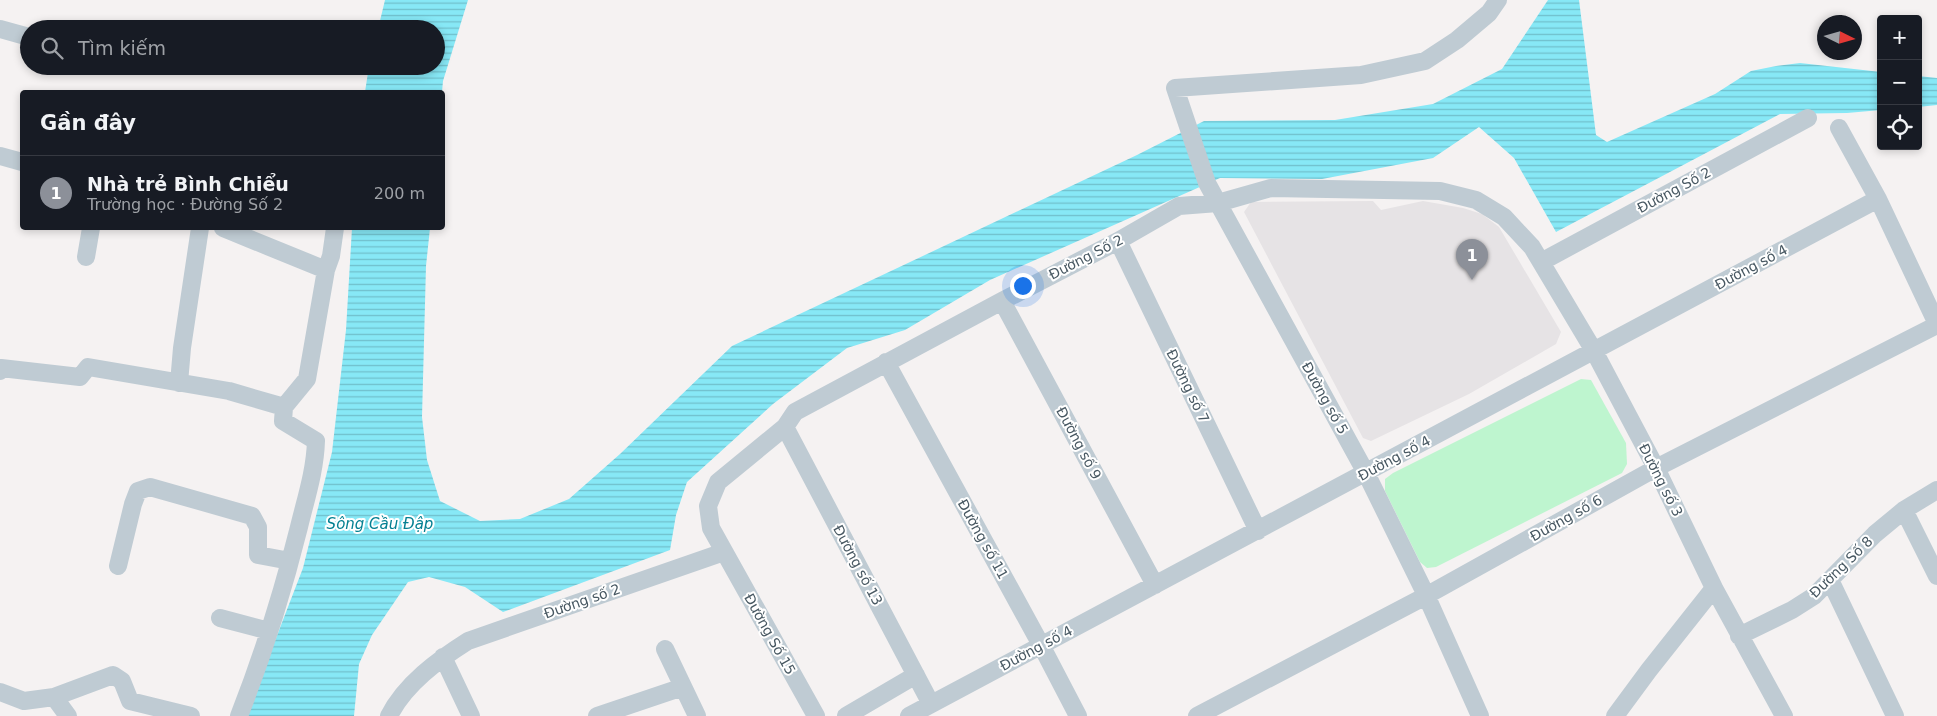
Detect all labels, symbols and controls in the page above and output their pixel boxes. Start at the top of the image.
north arrow [1817,15,1862,60]
map controls [1877,15,1922,150]
button: + [1877,15,1922,60]
search box [20,20,445,75]
icon: search [38,34,66,62]
text: Tìm kiếm [78,37,166,59]
button: − [1877,60,1922,105]
button: locate [1877,105,1922,150]
text: Gần đây [40,111,136,135]
street label: Đường Số 2 [1634,164,1714,216]
text: Nhà trẻ Bình Chiểu [87,173,289,195]
text: 1 [50,184,62,203]
text: 200 m [374,184,425,203]
text: Trường học · Đường Số 2 [87,195,283,214]
street label: Đường Số 2 [1046,231,1126,283]
pin: 1 [1456,239,1488,280]
street label: Đường số 4 [1712,241,1790,293]
your location [1010,273,1036,299]
street label: Đường số 7 [1163,347,1213,425]
street label: Đường số 5 [1299,359,1351,437]
street label: Đường số 9 [1053,404,1105,482]
street label: Đường số 4 [1355,432,1433,484]
street label: Đường số 3 [1636,441,1686,519]
street label: Đường số 6 [1527,492,1605,544]
street label: Đường số 11 [955,496,1011,582]
water label: Sông Cầu Đập [327,515,433,533]
street label: Đường số 13 [830,522,886,608]
street label: Đường Số 8 [1806,533,1876,601]
street label: Đường số 2 [542,580,622,622]
street label: Đường Số 15 [741,591,799,677]
street label: Đường số 4 [997,622,1075,674]

